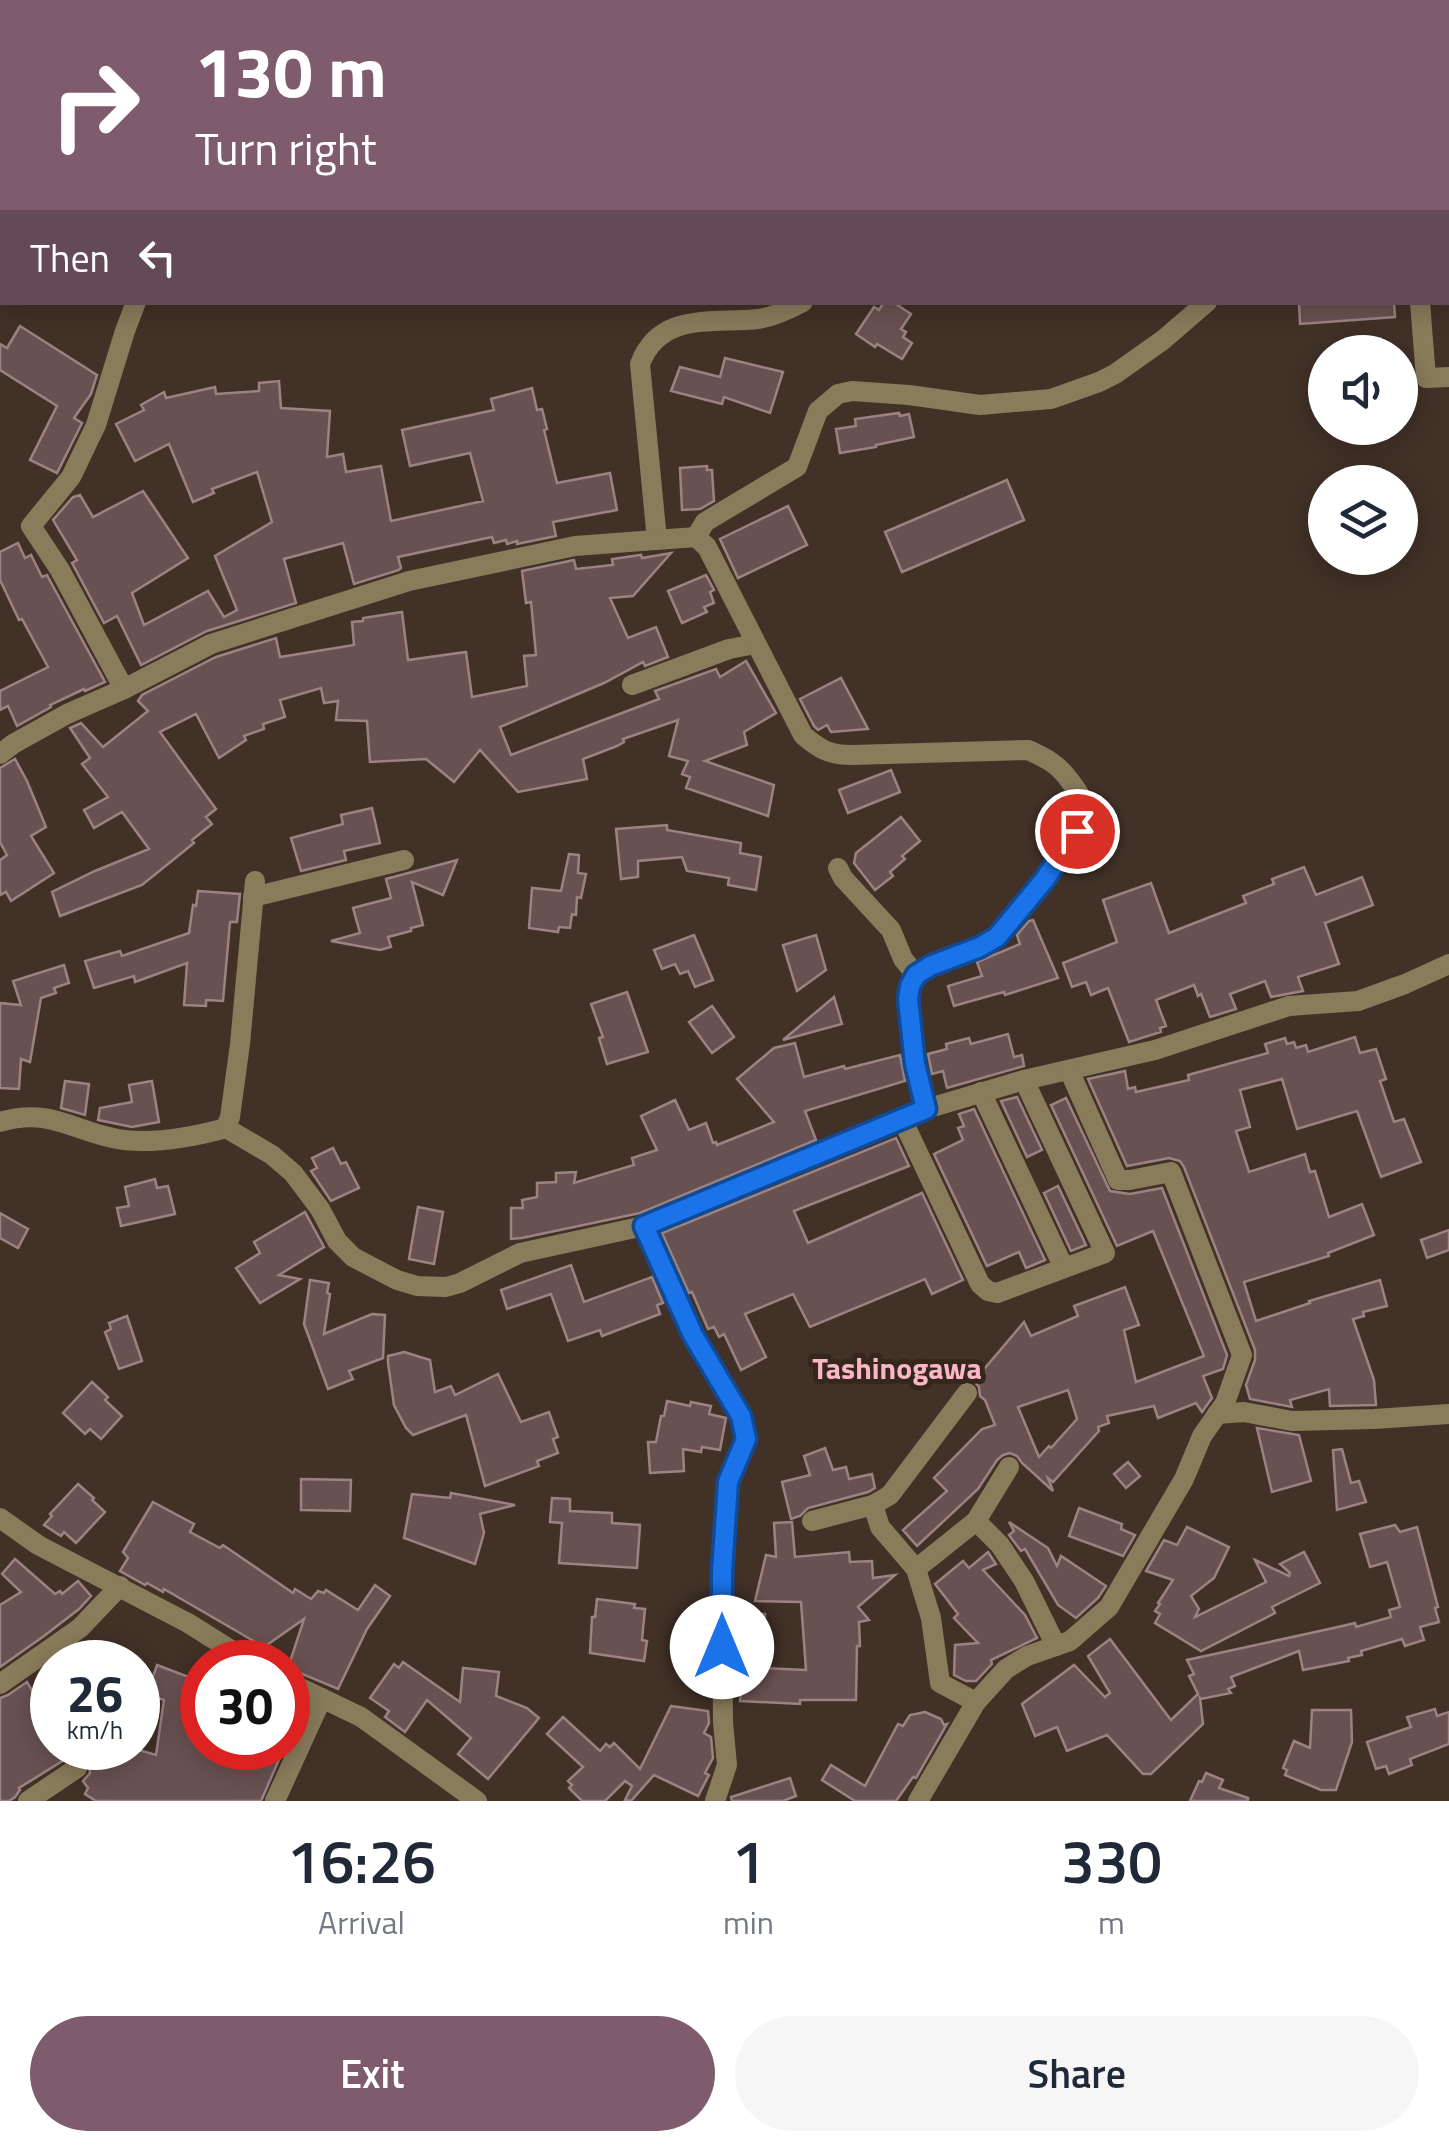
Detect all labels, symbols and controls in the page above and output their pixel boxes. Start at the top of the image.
text: 130 m [195,18,387,124]
icon: right [30,40,160,170]
text: Turn right [195,114,377,182]
text: Then [30,229,110,287]
icon: left [130,230,185,285]
map controls [1308,335,1418,575]
button: sound [1308,335,1418,445]
button: layers [1308,465,1418,575]
pin [1035,789,1120,874]
icon: arrive [1050,804,1105,859]
district label: Tashinogawa [812,1345,982,1391]
position arrow [670,1595,774,1699]
speed limit sign: 30 [180,1640,310,1770]
text: 26 [67,1655,123,1731]
text: km/h [67,1711,123,1749]
text: 16:26 [287,1815,436,1906]
text: 1 [732,1815,765,1906]
text: 330 [1061,1815,1162,1906]
text: Arrival [318,1898,405,1946]
text: min [723,1898,774,1946]
text: m [1098,1898,1125,1946]
button: Exit [30,2016,715,2131]
button: Share [735,2016,1419,2131]

